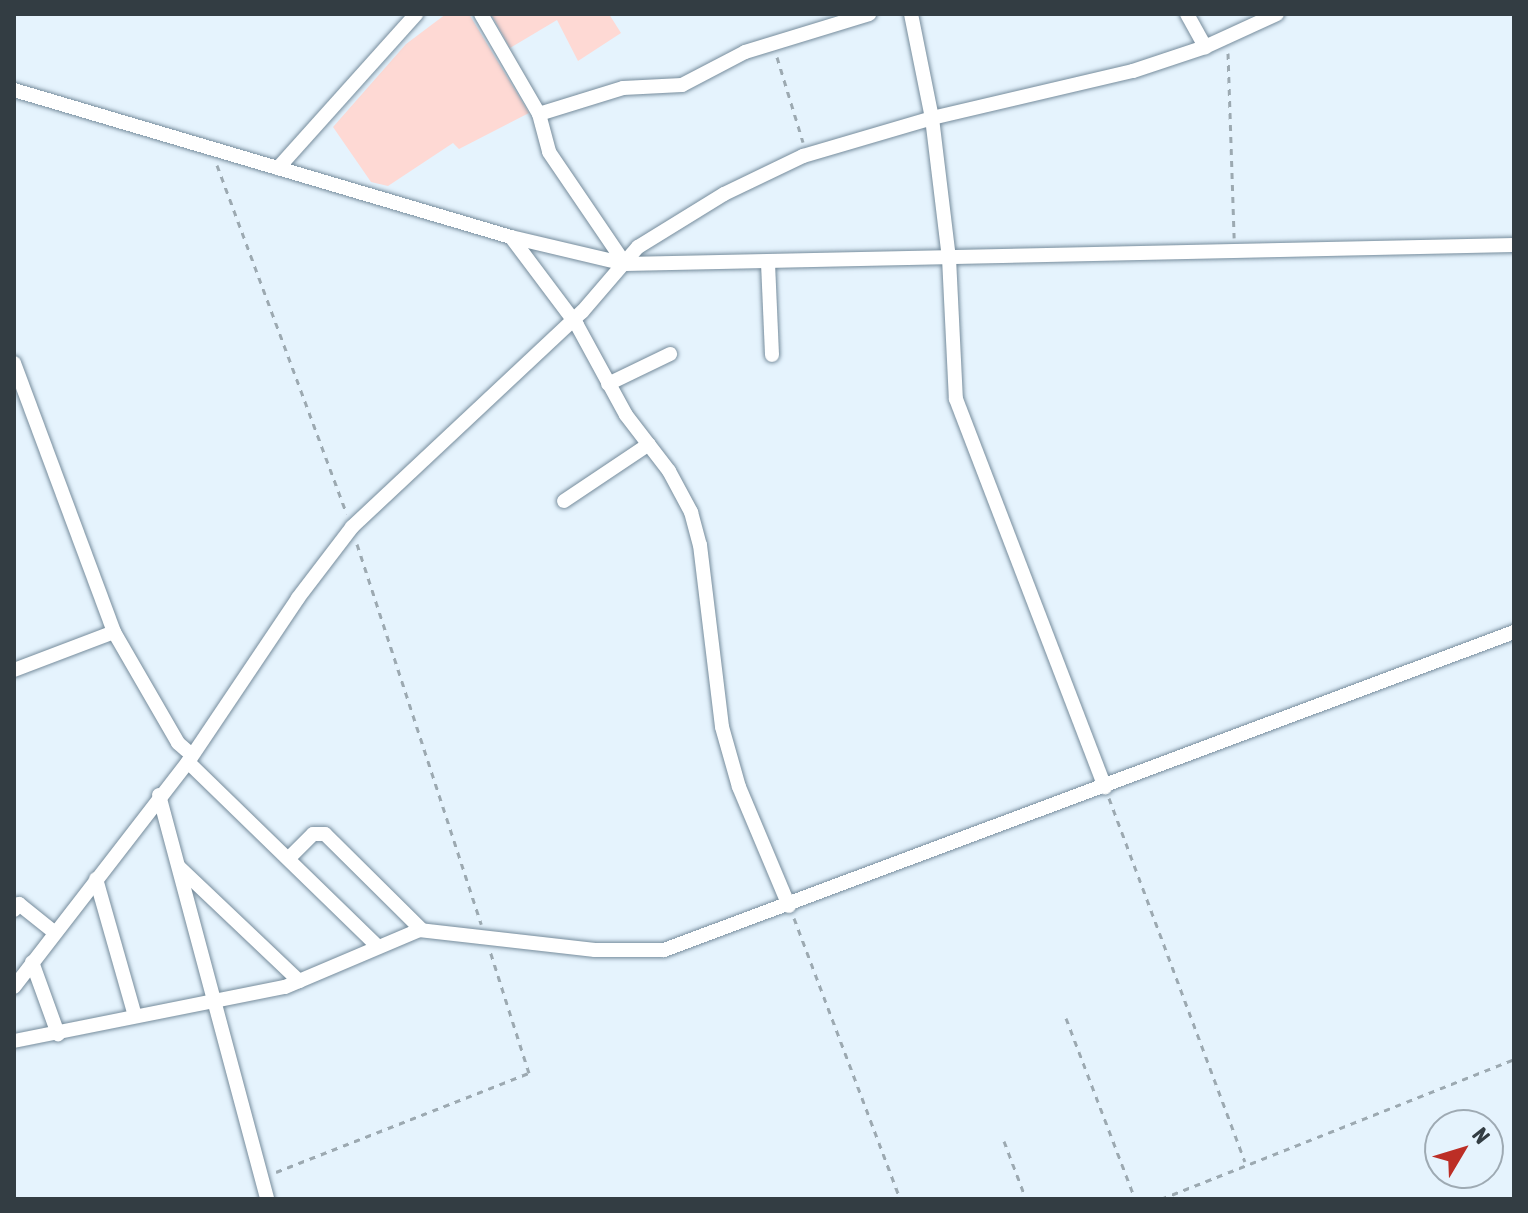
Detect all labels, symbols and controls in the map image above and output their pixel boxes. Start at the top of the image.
north arrow [1424,1109,1504,1189]
text: N [1467,1122,1496,1149]

